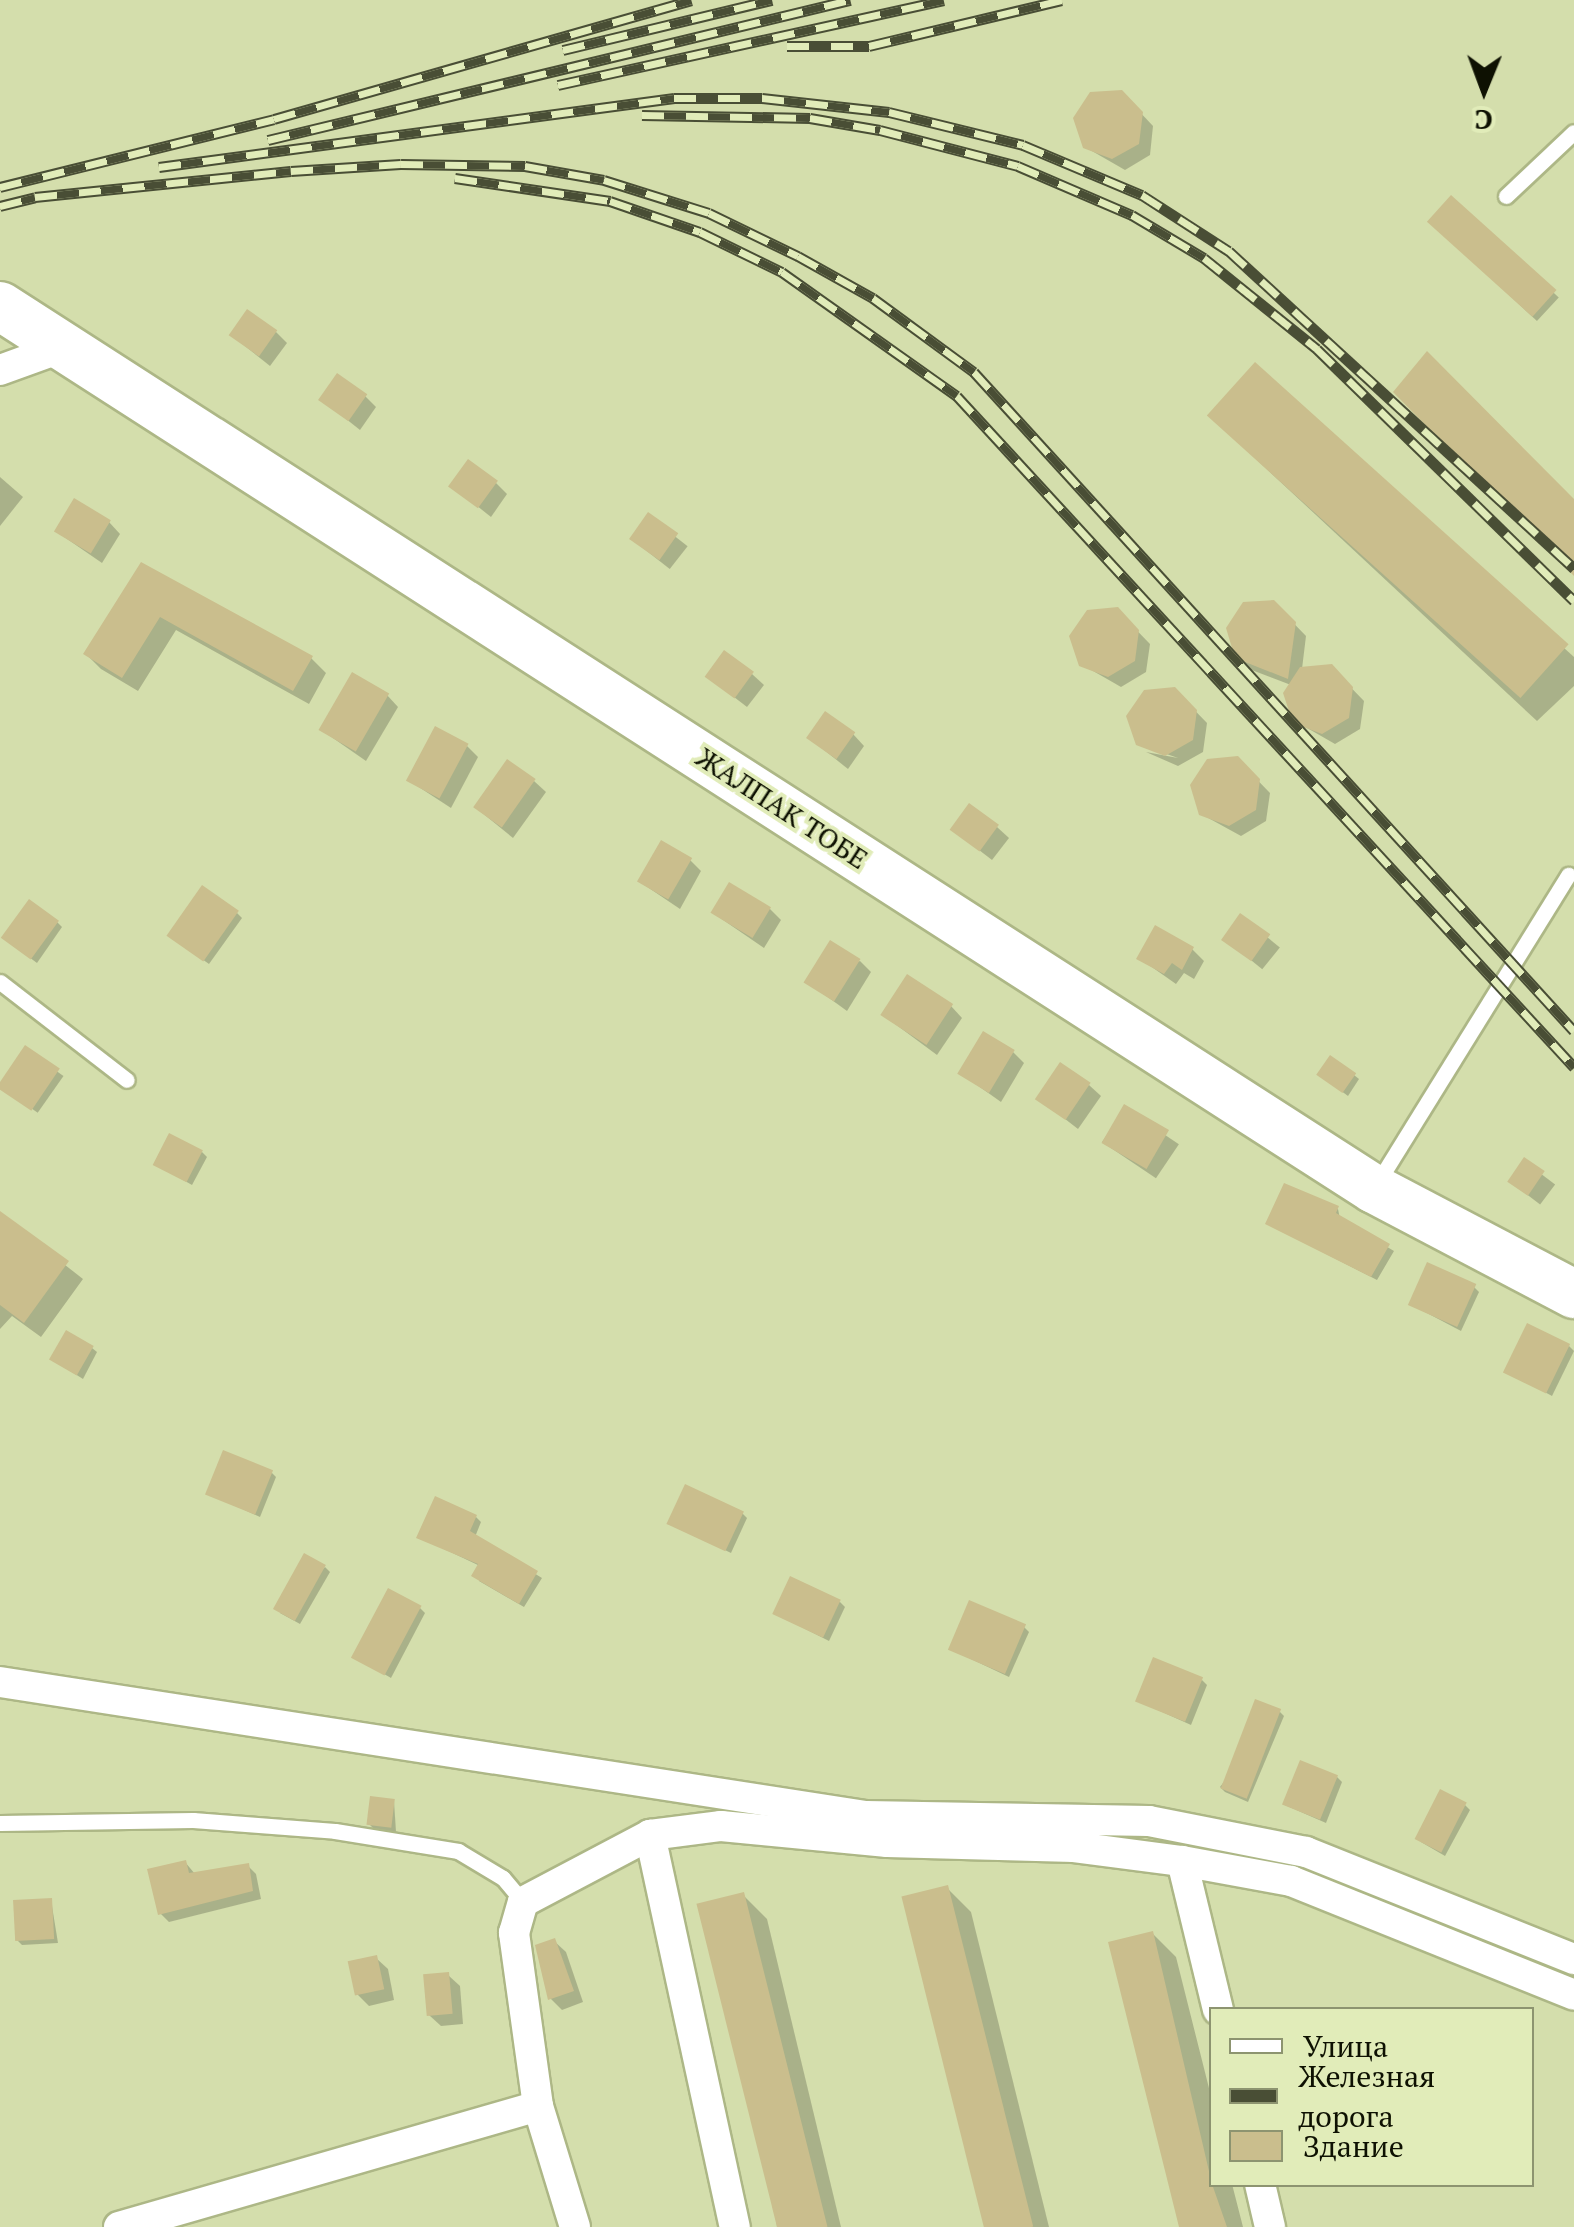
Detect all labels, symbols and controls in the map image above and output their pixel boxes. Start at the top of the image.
north arrow [1434,40,1534,140]
text: С [1474,102,1493,139]
street label: ЖАЛПАК ТОБЕ [690,740,874,876]
legend [1209,2007,1534,2187]
text: Улица [1303,2026,1388,2066]
text: Железная дорога [1298,2056,1435,2136]
text: Здание [1303,2126,1404,2166]

